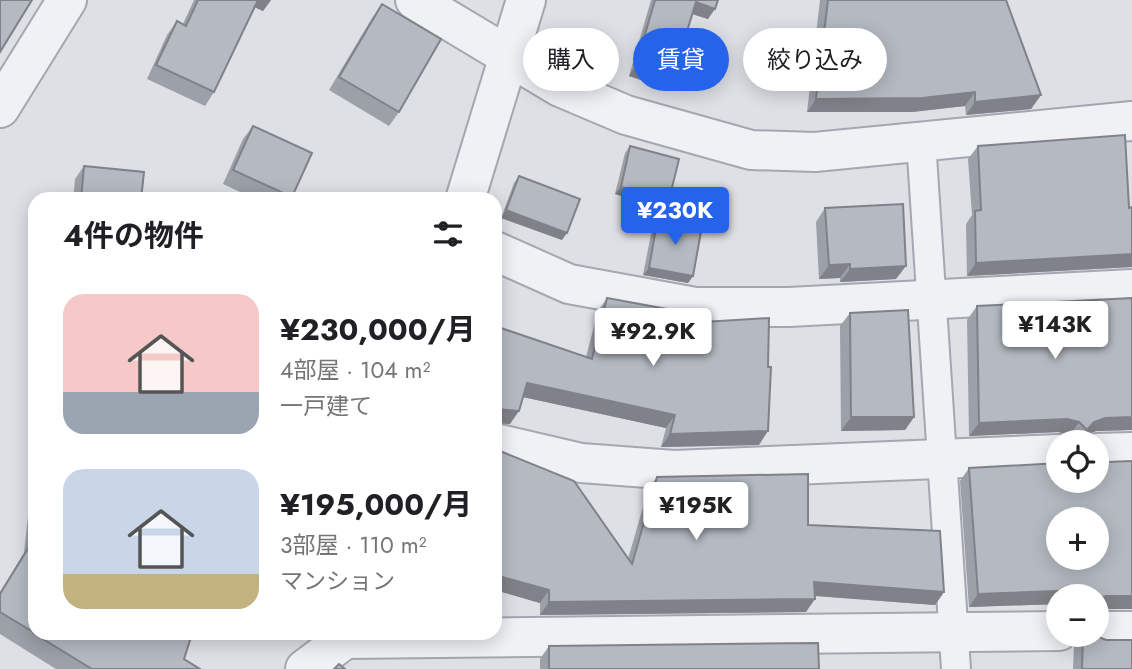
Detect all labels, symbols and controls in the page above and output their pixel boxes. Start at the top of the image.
chip: 購入 [523,28,619,91]
chip: 賃貸 [633,28,729,91]
chip: 絞り込み [743,28,887,91]
pin: ¥230K [626,188,724,247]
text: ¥230K [637,193,713,227]
text: 4件の物件 [63,214,204,257]
icon: filters [429,215,467,253]
pin: ¥143K [1006,302,1104,361]
text: ¥143K [1018,307,1092,341]
text: ¥230,000/月 [280,308,476,351]
pin: ¥92.9K [596,308,710,368]
text: ¥92.9K [611,314,695,348]
icon: home [119,322,203,406]
text: 4部屋 · 104 m² [280,353,430,387]
text: 一戸建て [280,389,372,423]
map controls [1046,430,1109,647]
button: locate [1046,430,1109,493]
pin: ¥195K [647,482,745,542]
text: ¥195,000/月 [280,483,472,526]
text: ¥195K [659,488,733,522]
icon: home [119,497,203,581]
button: + [1046,507,1109,570]
text: 3部屋 · 110 m² [280,528,427,562]
text: マンション [280,564,395,598]
button: − [1046,584,1109,647]

